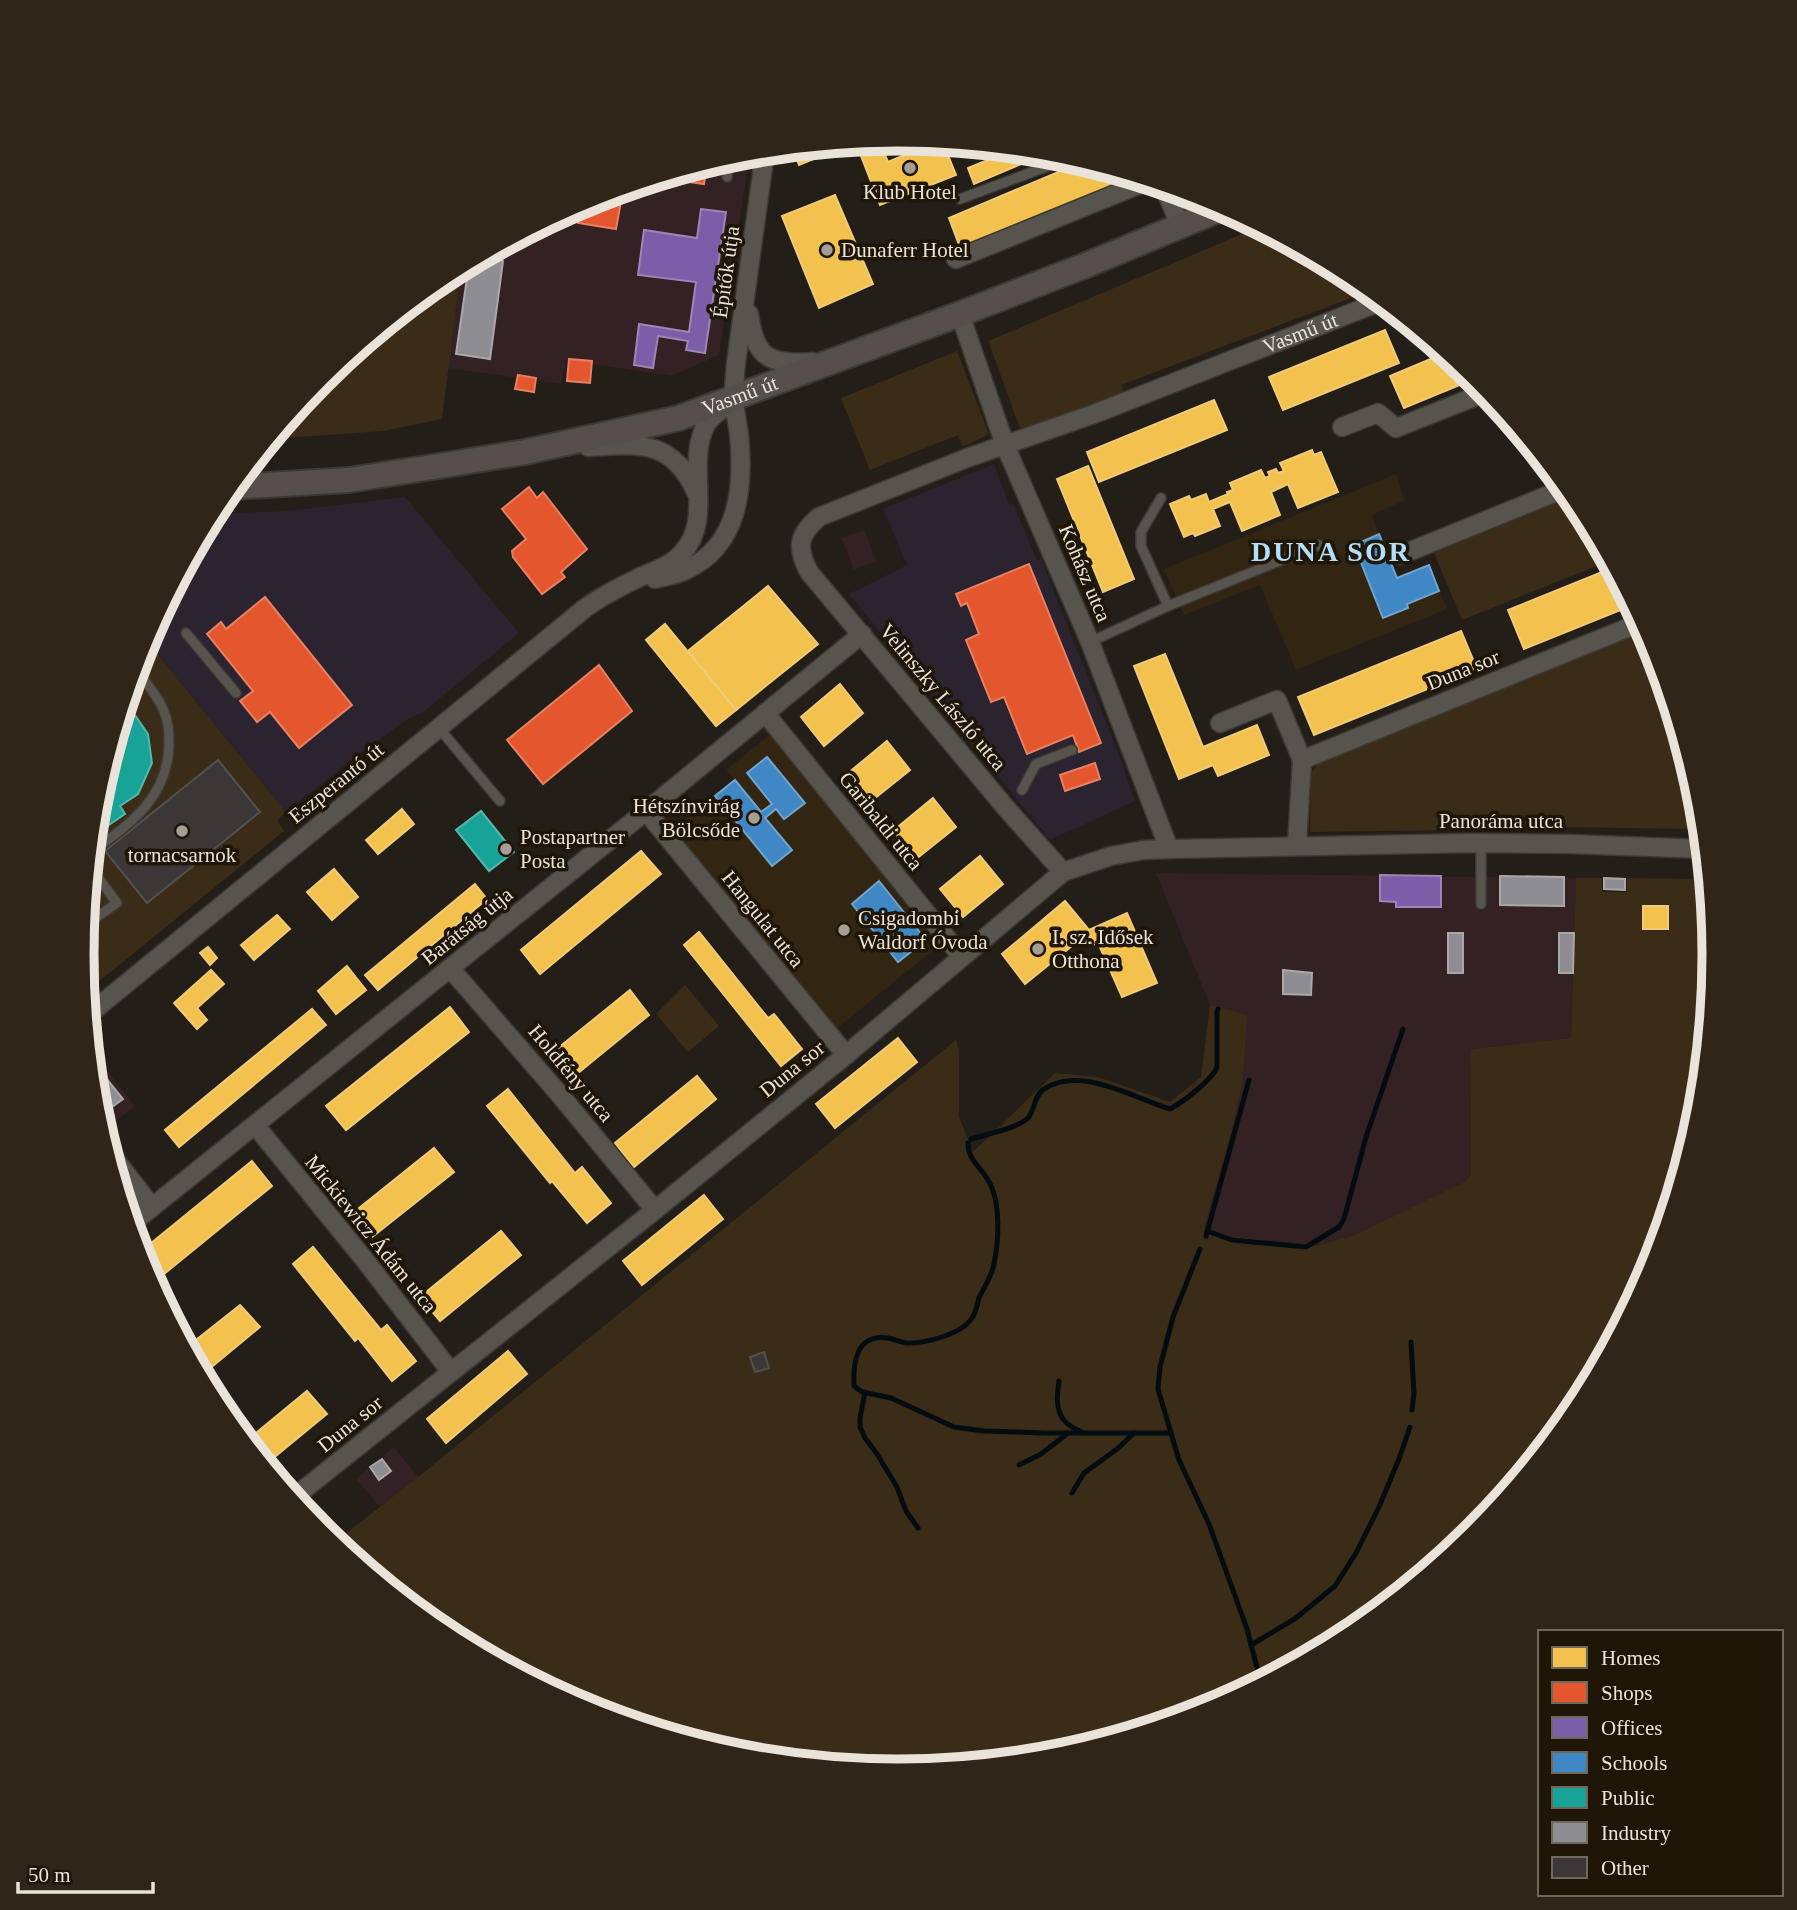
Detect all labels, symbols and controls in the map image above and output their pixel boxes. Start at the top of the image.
marker: Klub Hotel [902,160,918,176]
place label: Klub Hotel [863,180,957,204]
street label: Építők útja [708,224,744,320]
place label: Dunaferr Hotel [841,238,969,262]
marker: Dunaferr Hotel [819,242,835,258]
street label: Vasmű út [1259,308,1341,359]
street label: Vasmű út [699,371,781,420]
street label: Kohász utca [1054,521,1116,626]
district label: DUNA SOR [1251,536,1411,567]
street label: Velinszky László utca [875,619,1012,776]
street label: Duna sor [1423,645,1503,695]
street label: Eszperantó út [284,737,388,828]
street label: Garibaldi utca [834,767,928,876]
place label: Hétszínvirág Bölcsőde [633,794,741,842]
street label: Panoráma utca [1439,809,1564,833]
marker: Hétszínvirág Bölcsőde [746,810,762,826]
marker: tornacsarnok [174,823,190,839]
place label: Postapartner Posta [520,825,625,873]
marker: Postapartner Posta [498,841,514,857]
place label: tornacsarnok [128,843,237,867]
street label: Hangulat utca [717,866,810,973]
street label: Barátság útja [417,882,518,970]
place label: Csigadombi Waldorf Óvoda [858,906,988,954]
marker: Csigadombi Waldorf Óvoda [836,922,852,938]
place label: I. sz. Idősek Otthona [1052,925,1154,973]
marker: I. sz. Idősek Otthona [1030,941,1046,957]
street label: Holdfény utca [523,1019,619,1127]
street label: Duna sor [755,1036,829,1102]
street label: Mickiewicz Ádám utca [300,1150,442,1318]
street label: Duna sor [313,1391,387,1457]
legend [1538,1630,1783,1896]
text: Homes [1601,1646,1661,1670]
text: Shops [1601,1681,1652,1705]
text: Offices [1601,1716,1662,1740]
text: Schools [1601,1751,1668,1775]
text: Public [1601,1786,1655,1810]
text: Industry [1601,1821,1671,1845]
scale bar [18,1850,152,1894]
text: Other [1601,1856,1649,1880]
text: 50 m [28,1863,71,1887]

